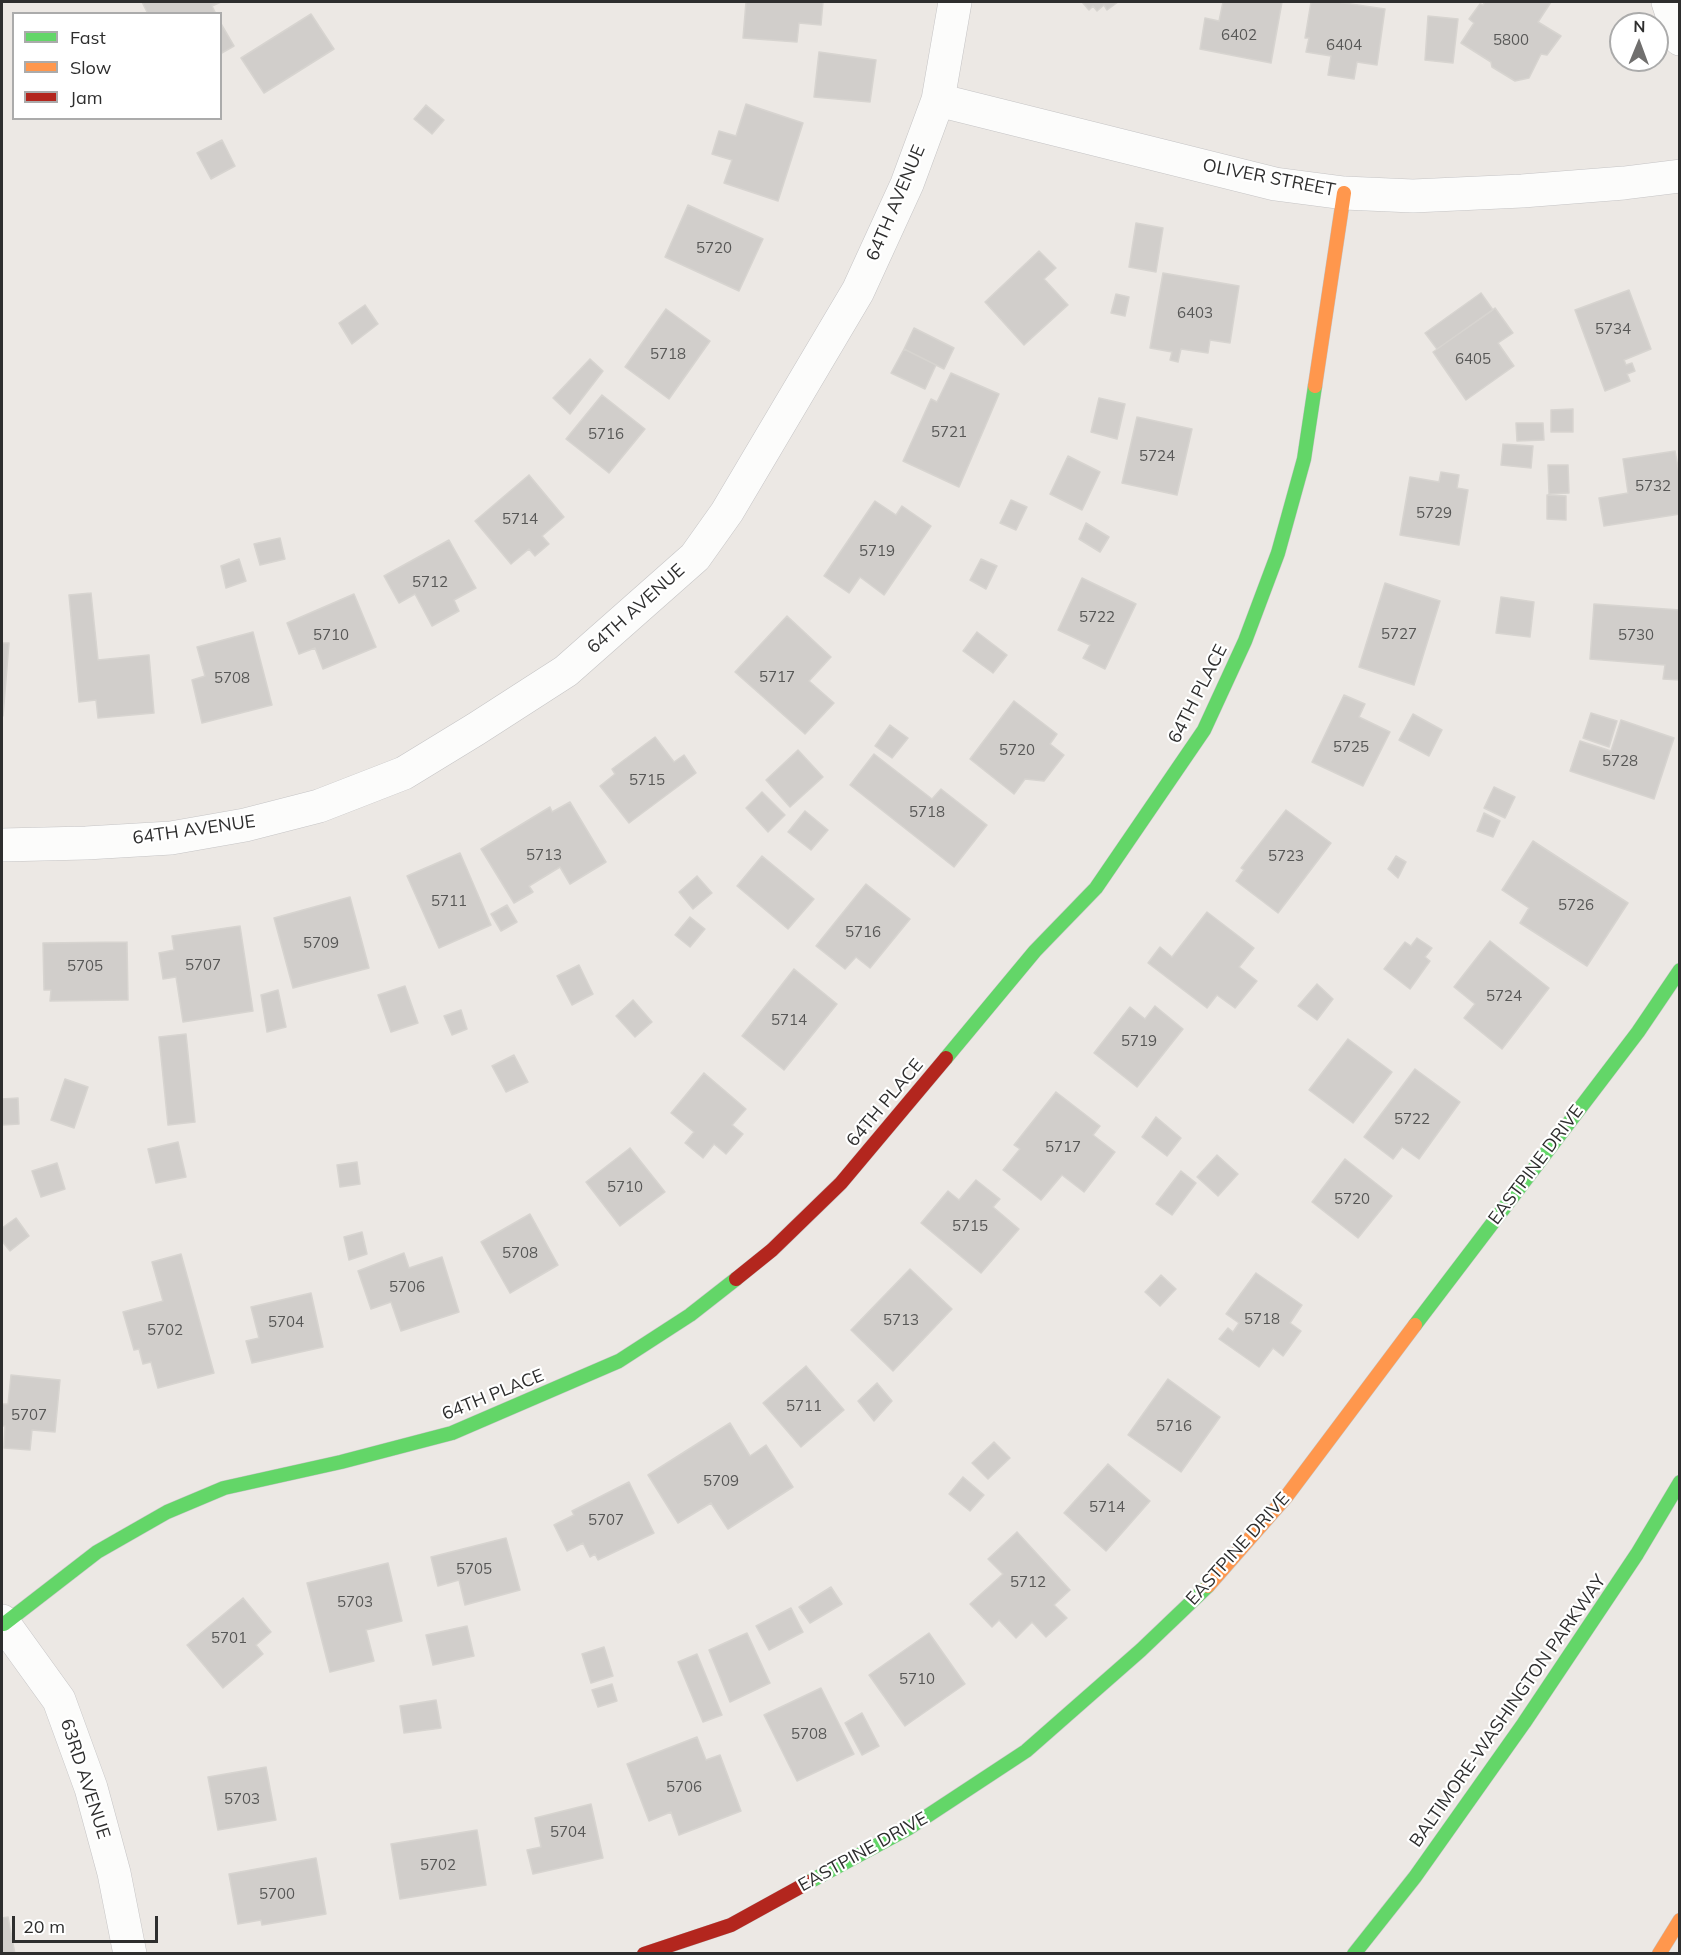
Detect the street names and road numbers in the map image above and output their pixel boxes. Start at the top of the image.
street label: 64TH AVENUE [862,142,930,264]
street label: OLIVER STREET [1201,155,1337,201]
street label: 64TH AVENUE [583,560,689,658]
street label: 64TH PLACE [1164,641,1232,747]
street label: 64TH AVENUE [131,811,257,849]
street label: 64TH PLACE [842,1055,928,1151]
street label: EASTPINE DRIVE [1484,1101,1588,1229]
street label: 64TH PLACE [439,1365,547,1425]
street label: EASTPINE DRIVE [1182,1488,1294,1610]
street label: BALTIMORE-WASHINGTON PARKWAY [1405,1571,1611,1851]
street label: 63RD AVENUE [55,1716,115,1842]
street label: EASTPINE DRIVE [795,1808,931,1896]

